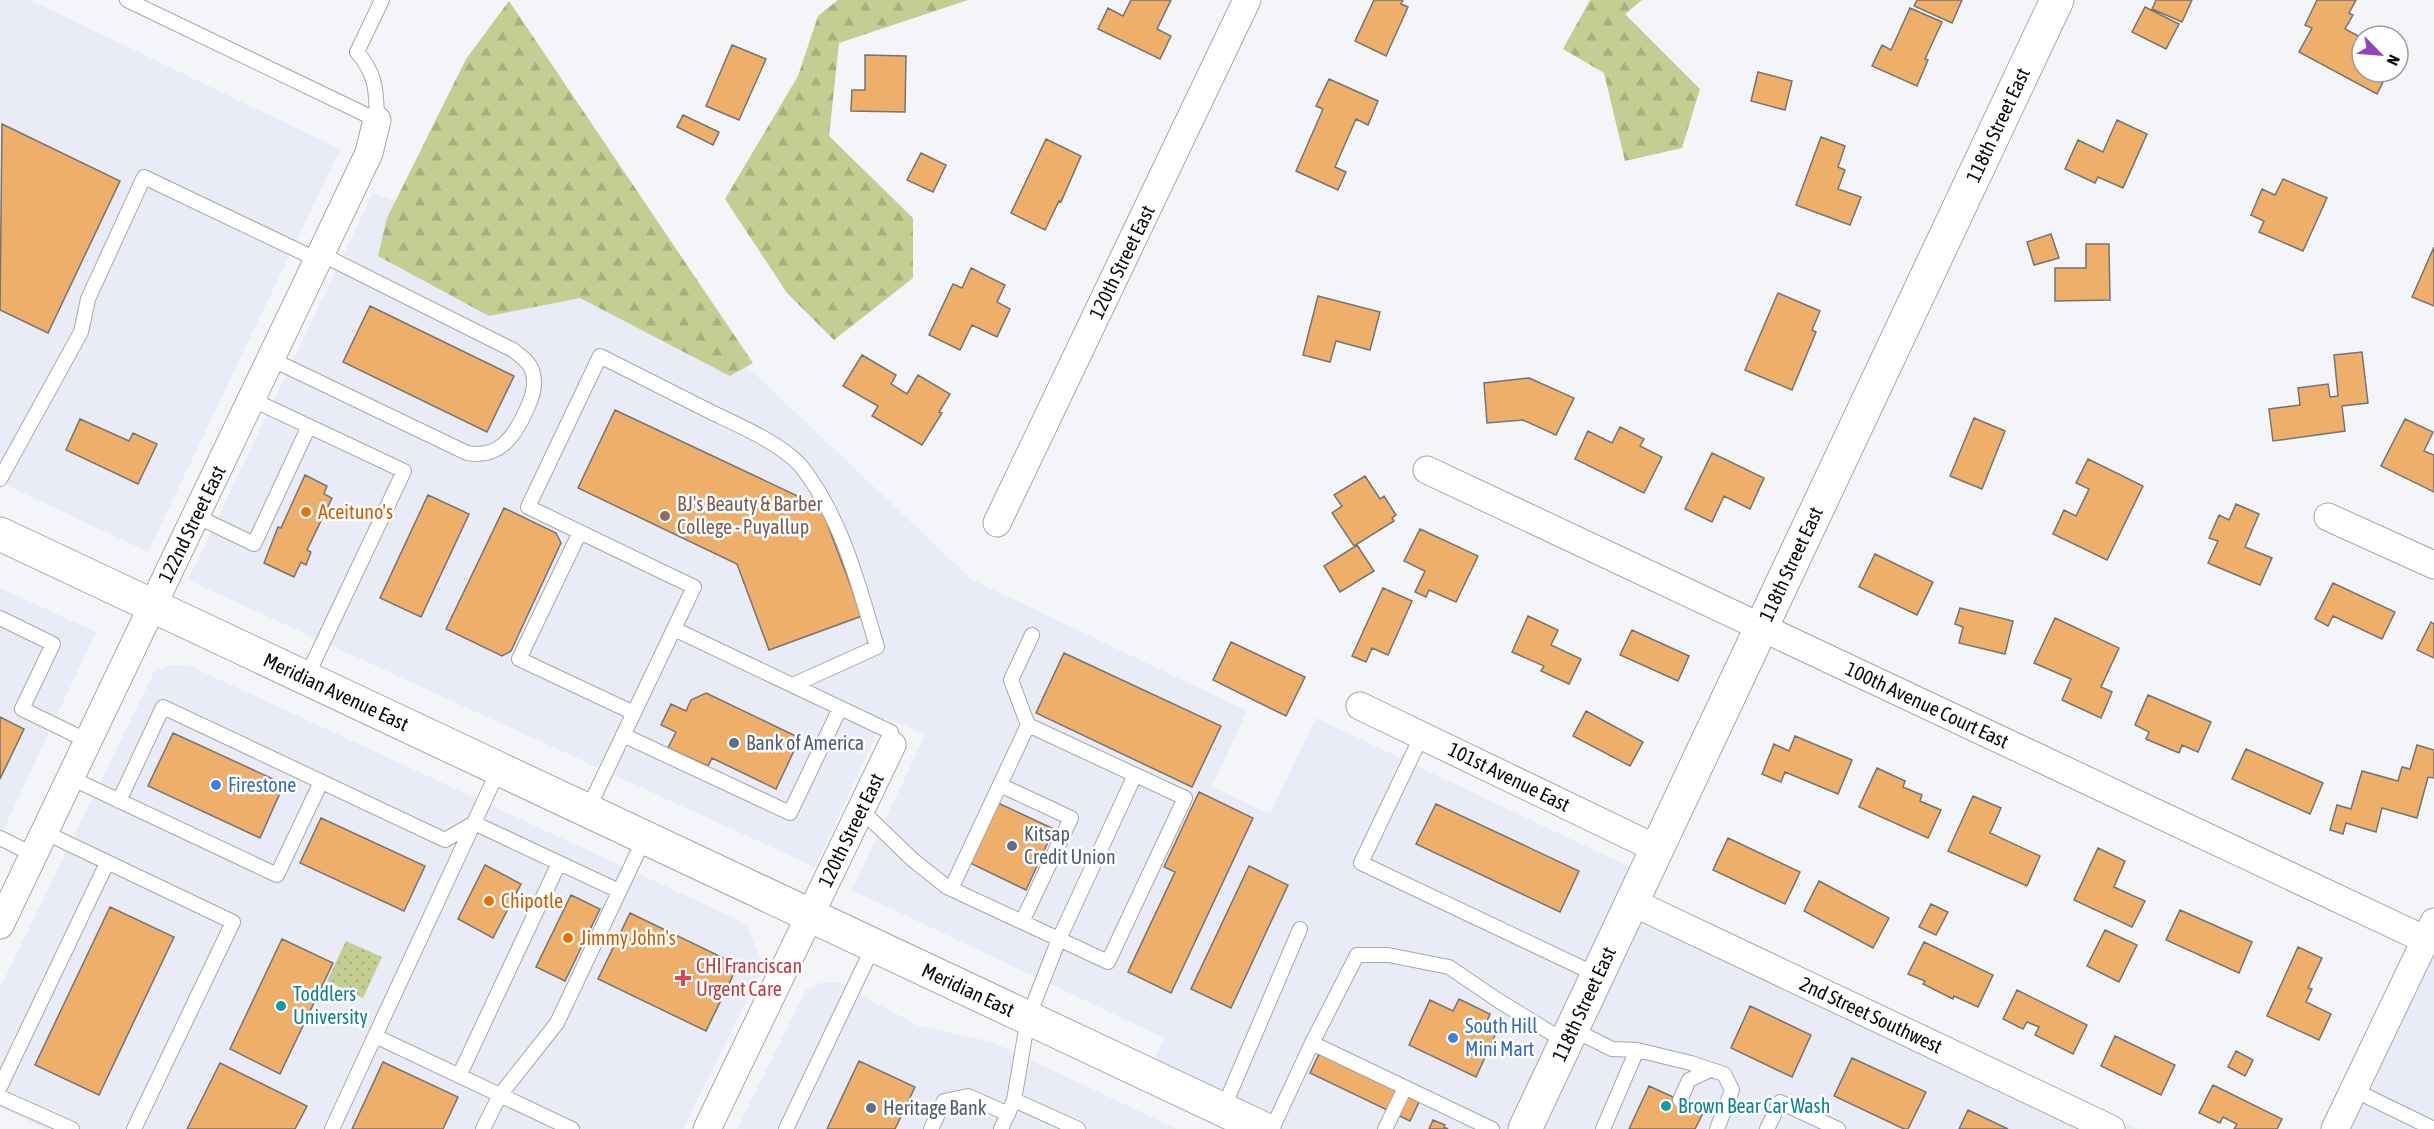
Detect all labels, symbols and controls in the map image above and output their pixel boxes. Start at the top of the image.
north arrow [2350,24,2410,84]
text: N [2383,52,2404,68]
street label: 118th Street East [1961,64,2034,186]
street label: 120th Street East [1084,201,1159,322]
street label: 122nd Street East [153,461,230,586]
place label: BJ's Beauty & Barber College - Puyallup [677,492,824,538]
place label: Aceituno's [318,500,393,523]
street label: 118th Street East [1754,503,1827,625]
marker: Aceituno's [299,505,313,519]
marker: BJ's Beauty & Barber College - Puyallup [658,509,672,523]
street label: Meridian Avenue East [260,648,413,735]
street label: 100th Avenue Court East [1842,657,2013,753]
place label: Bank of America [746,731,864,754]
marker: Bank of America [727,736,741,750]
street label: 101st Avenue East [1445,737,1574,816]
street label: 120th Street East [813,769,888,890]
place label: Firestone [228,773,296,796]
marker: Firestone [209,778,223,792]
place label: Kitsap Credit Union [1024,822,1116,868]
marker: Kitsap Credit Union [1005,839,1019,853]
place label: Chipotle [501,889,563,912]
marker: Chipotle [482,894,496,908]
place label: Jimmy John's [580,926,676,949]
marker: Jimmy John's [561,931,575,945]
street label: 118th Street East [1547,943,1620,1065]
place label: CHI Franciscan Urgent Care [696,954,802,1000]
street label: Meridian East [918,958,1018,1021]
marker: CHI Franciscan Urgent Care [674,969,692,987]
street label: 2nd Street Southwest [1796,971,1946,1058]
place label: Toddlers University [293,982,368,1028]
marker: Toddlers University [274,999,288,1013]
place label: South Hill Mini Mart [1465,1014,1538,1060]
marker: South Hill Mini Mart [1446,1031,1460,1045]
place label: Brown Bear Car Wash [1678,1094,1830,1117]
place label: Heritage Bank [883,1096,987,1119]
marker: Brown Bear Car Wash [1659,1099,1673,1113]
marker: Heritage Bank [864,1101,878,1115]

